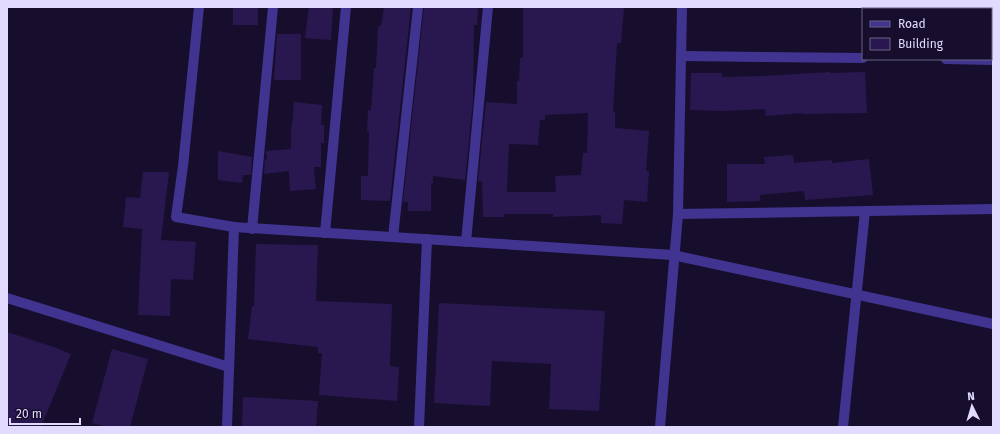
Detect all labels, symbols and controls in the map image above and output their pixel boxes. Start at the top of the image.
legend [862,8,992,60]
text: Road [898,17,926,31]
text: Building [898,37,944,51]
north arrow [952,386,992,426]
text: N [967,390,975,403]
scale bar [10,400,80,426]
text: 20 m [16,407,42,421]

